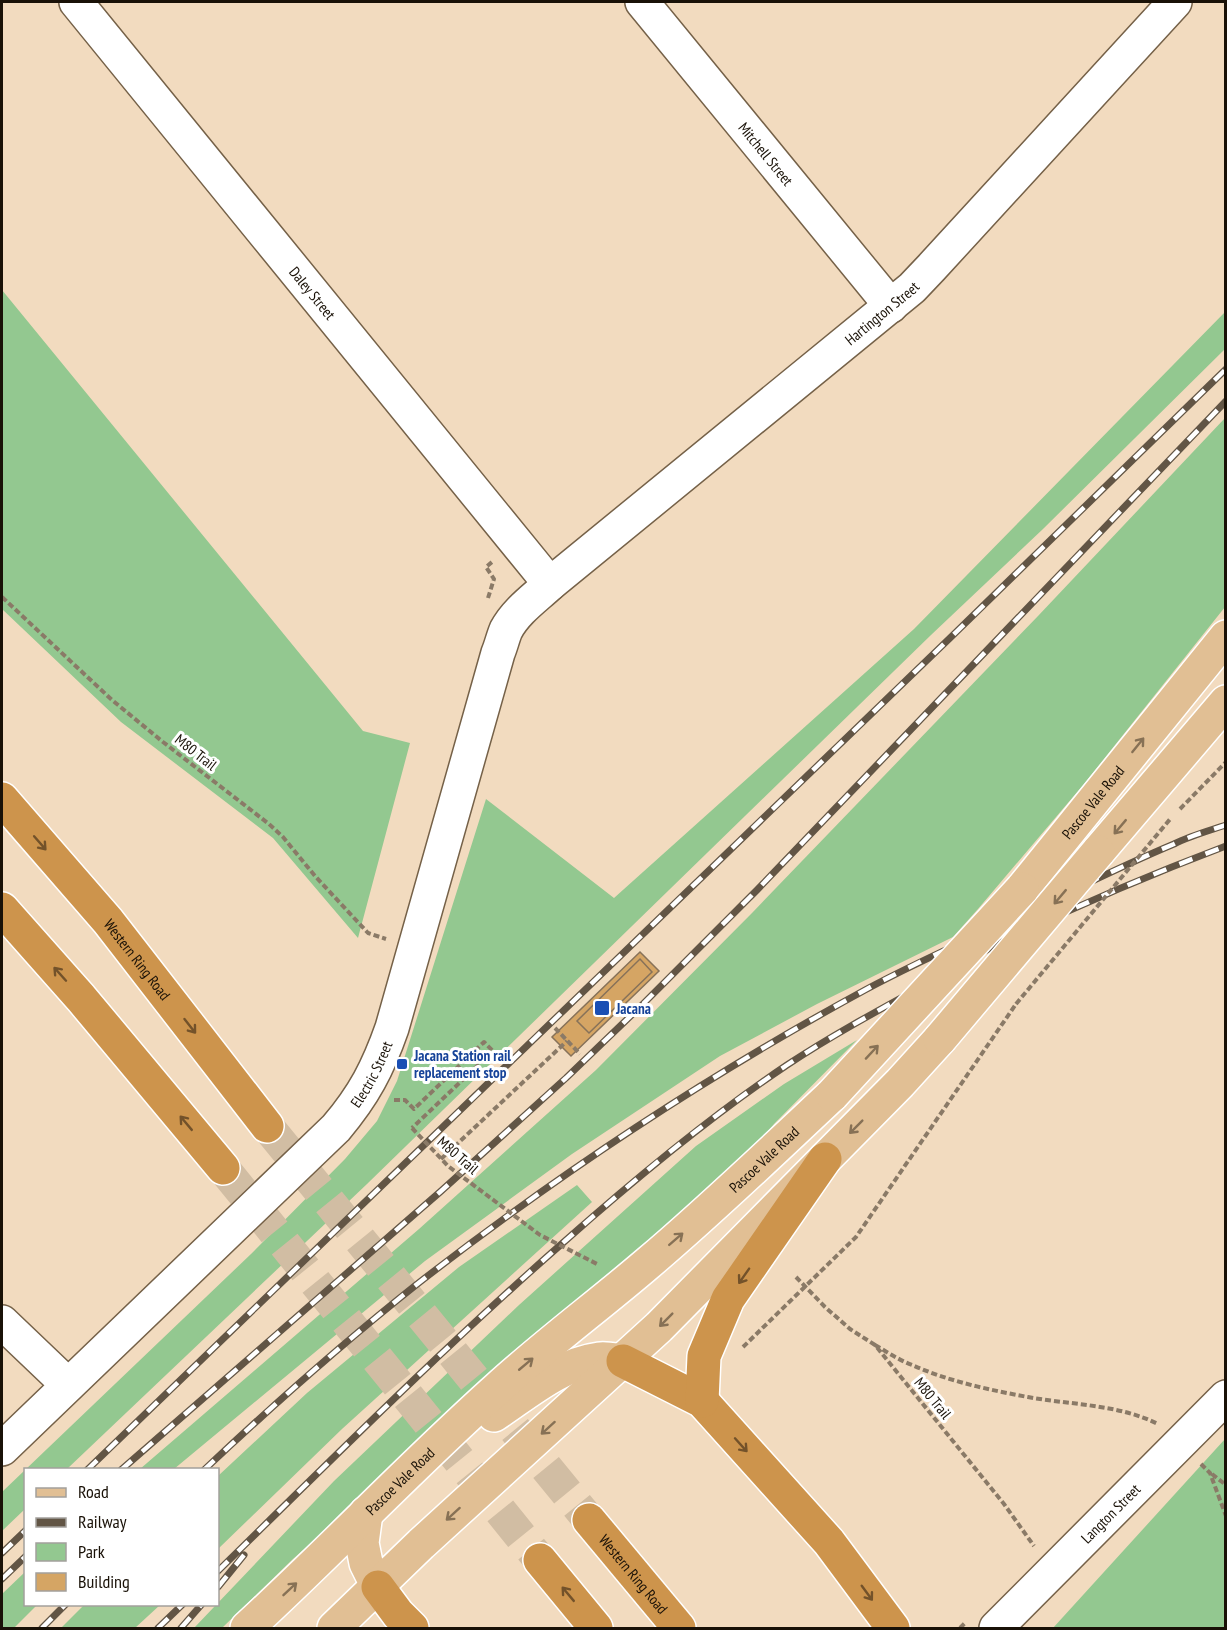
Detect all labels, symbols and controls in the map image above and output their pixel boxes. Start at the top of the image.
street label: Mitchell Street [735,118,798,189]
street label: Daley Street [286,262,340,323]
street label: Hartington Street [841,277,923,349]
street label: M80 Trail [171,730,221,775]
one-way arrow [1131,737,1144,753]
street label: Pascoe Vale Road [1057,761,1128,842]
one-way arrow [1113,819,1126,835]
one-way arrow [33,835,47,850]
one-way arrow [1053,889,1067,904]
street label: Western Ring Road [100,915,175,1004]
one-way arrow [53,967,67,982]
marker: Jacana [593,999,611,1017]
place label: Jacana [615,999,651,1018]
one-way arrow [184,1018,197,1034]
street label: Electric Street [346,1038,396,1111]
one-way arrow [864,1044,879,1059]
place label: Jacana Station rail replacement stop [413,1046,511,1082]
marker: Jacana Station rail replacement stop [395,1057,409,1071]
one-way arrow [179,1115,192,1131]
one-way arrow [848,1120,863,1135]
street label: Pascoe Vale Road [725,1122,803,1196]
street label: M80 Trail [434,1132,483,1178]
one-way arrow [668,1232,683,1246]
one-way arrow [738,1267,750,1284]
one-way arrow [659,1313,673,1328]
one-way arrow [518,1358,534,1371]
street label: M80 Trail [910,1373,956,1423]
one-way arrow [541,1421,556,1435]
one-way arrow [734,1437,748,1452]
street label: Pascoe Vale Road [361,1443,438,1519]
legend [24,1468,219,1606]
street label: Langton Street [1077,1479,1144,1547]
text: Road [78,1480,109,1503]
one-way arrow [446,1507,461,1521]
text: Railway [78,1510,127,1533]
street label: Western Ring Road [595,1530,672,1617]
text: Park [78,1540,105,1563]
text: Building [78,1570,130,1593]
one-way arrow [282,1582,297,1596]
one-way arrow [861,1585,873,1601]
one-way arrow [561,1586,574,1602]

